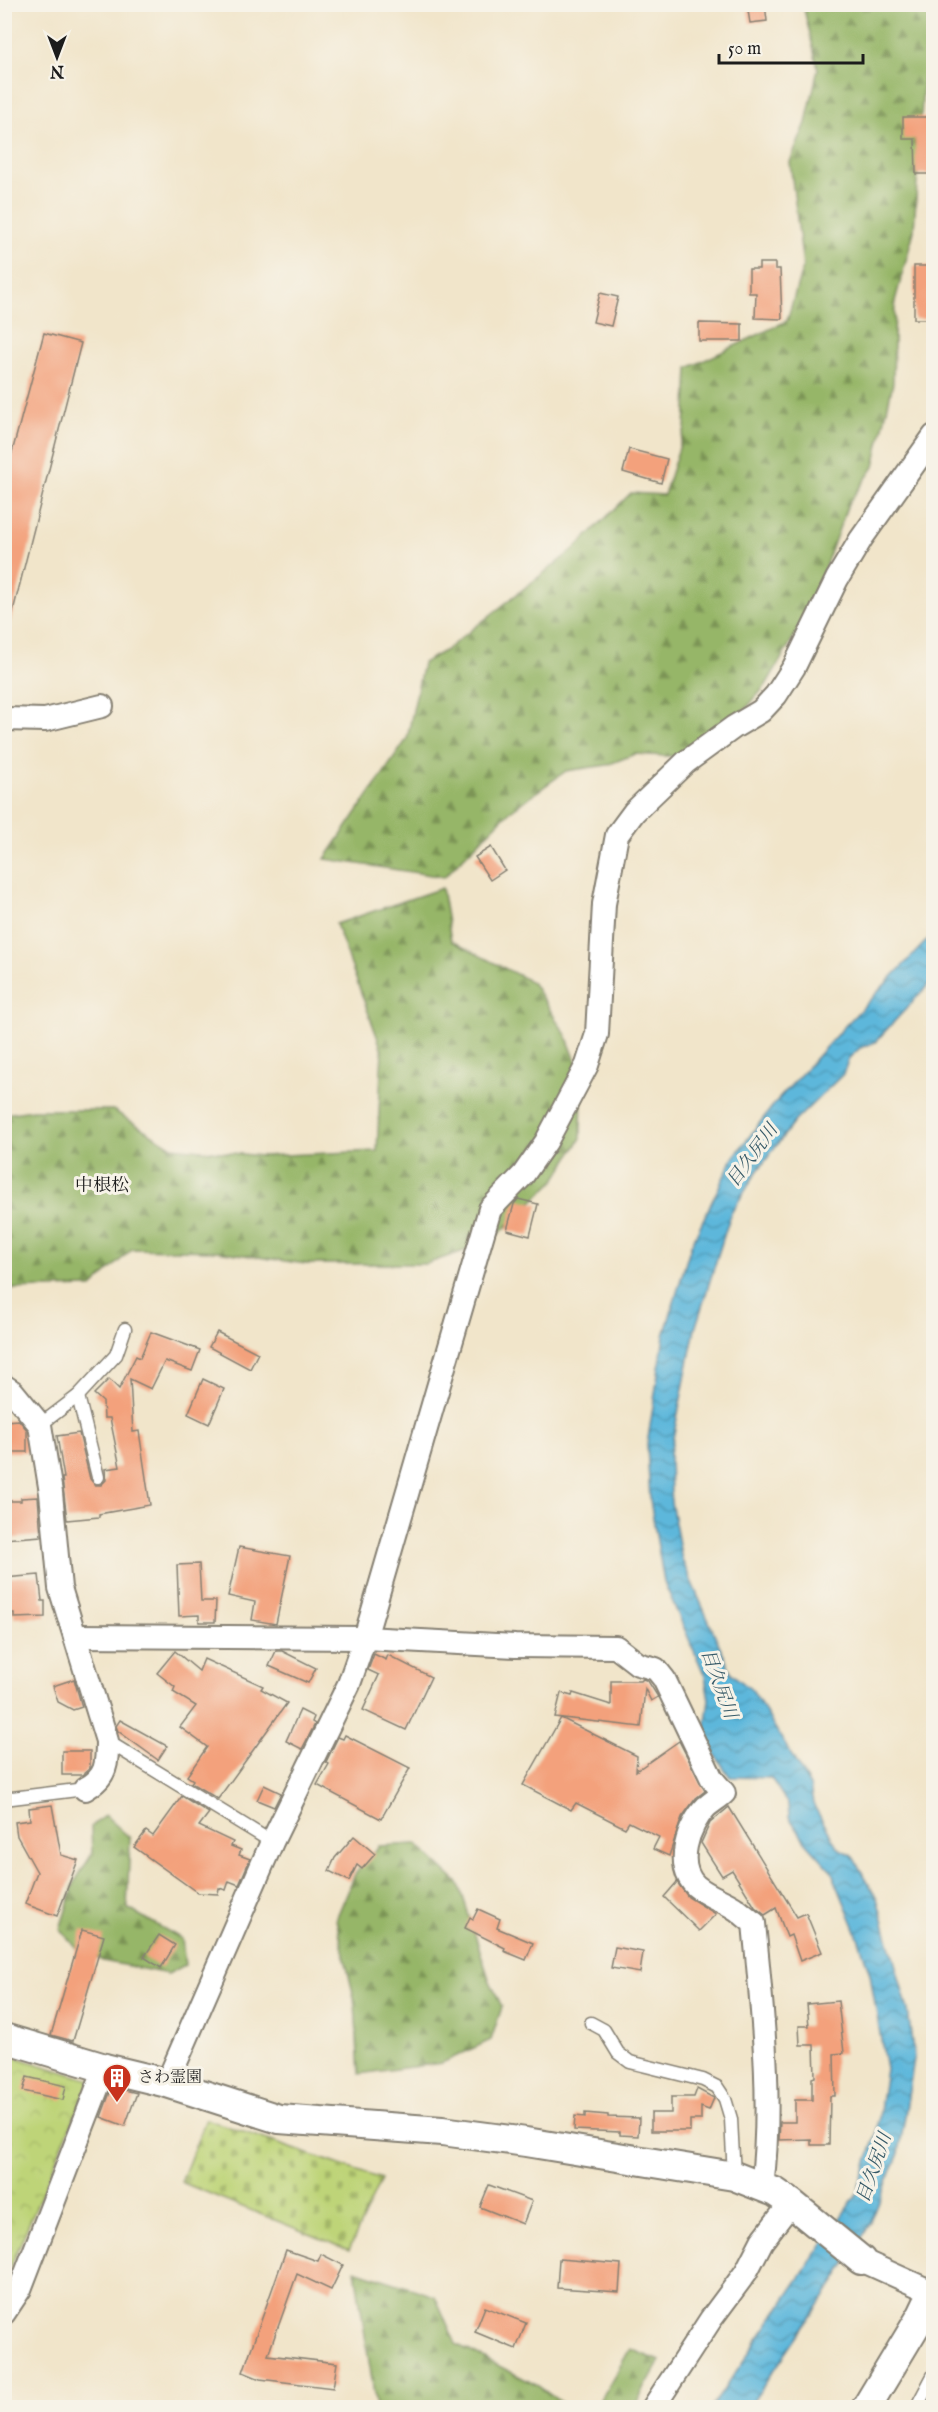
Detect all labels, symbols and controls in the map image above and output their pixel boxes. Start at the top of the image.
north arrow [27,27,87,87]
scale bar [719,27,863,65]
text: 50 m [728,38,761,61]
text: N [50,60,65,80]
water label: 目久尻川 [723,1118,785,1192]
district label: 中根松 [75,1175,129,1198]
water label: 目久尻川 [695,1646,742,1724]
building icon: さわ霊園 [101,2062,133,2104]
place label: さわ霊園 [138,2068,202,2088]
water label: 目久尻川 [852,2128,898,2206]

